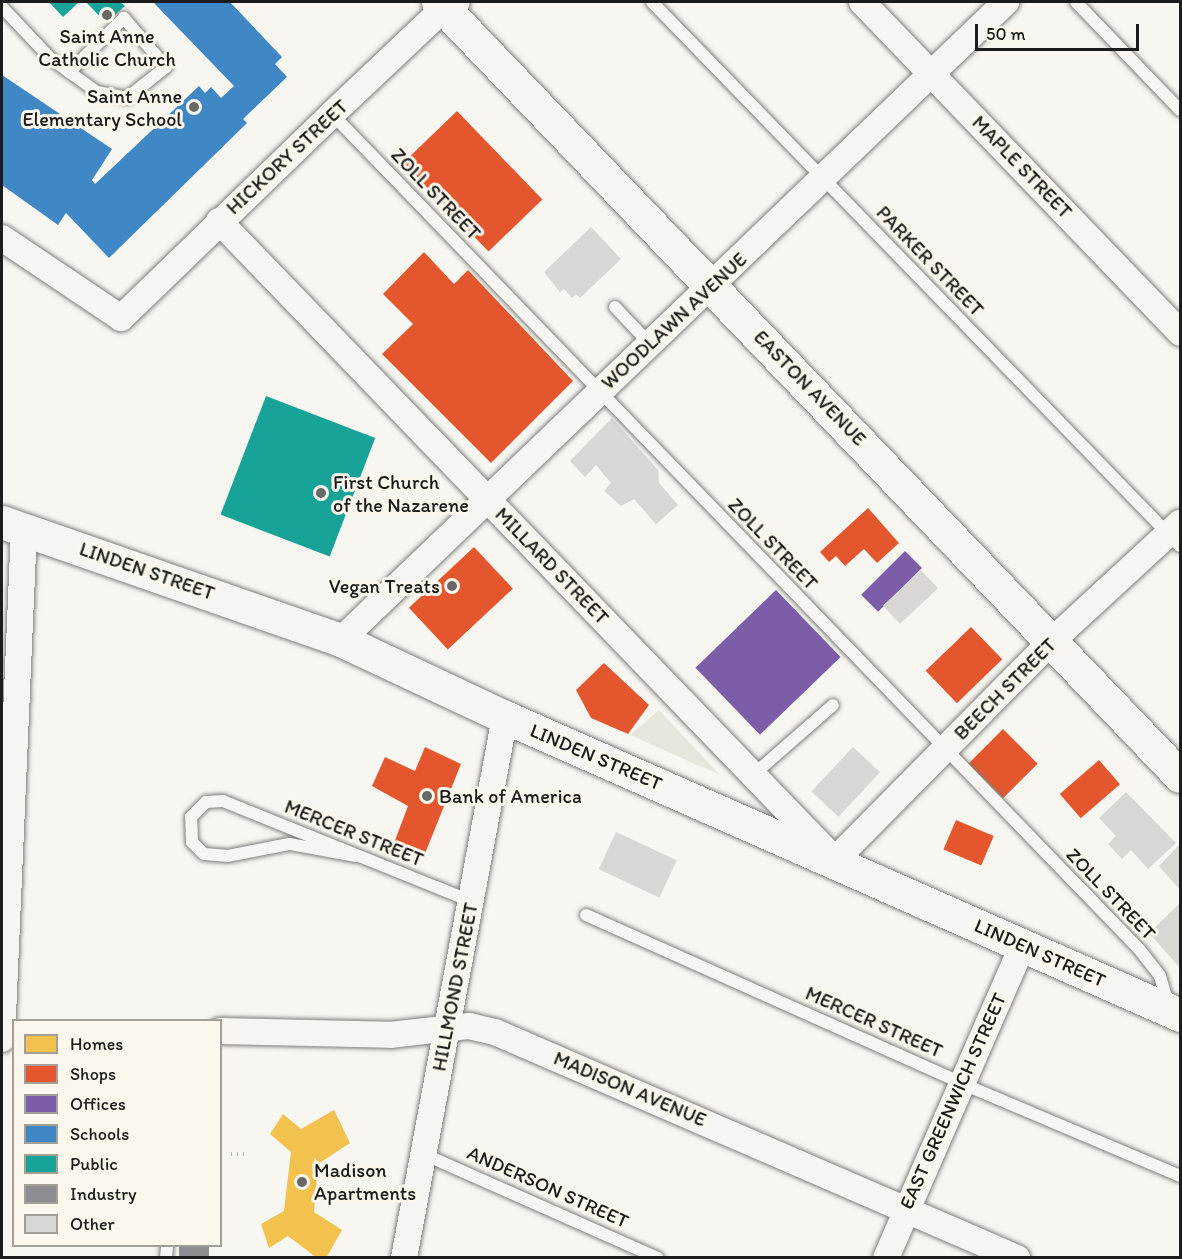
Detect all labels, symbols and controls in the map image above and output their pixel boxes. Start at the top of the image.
marker: Saint Anne Catholic Church [100,8,114,22]
scale bar [978,12,1142,50]
text: 50 m [986,23,1026,45]
place label: Saint Anne Catholic Church [38,24,176,71]
place label: Saint Anne Elementary School [23,84,182,131]
street label: HICKORY STREET [221,94,353,220]
marker: Saint Anne Elementary School [187,100,201,114]
street label: MAPLE STREET [967,110,1077,224]
street label: ZOLL STREET [386,143,486,245]
street label: PARKER STREET [871,201,989,321]
street label: WOODLAWN AVENUE [597,248,751,394]
street label: EASTON AVENUE [749,325,871,451]
place label: First Church of the Nazarene [333,470,468,517]
marker: First Church of the Nazarene [314,486,328,500]
street label: ZOLL STREET [723,493,823,595]
street label: MILLARD STREET [490,502,614,630]
street label: LINDEN STREET [76,537,218,605]
place label: Vegan Treats [331,574,440,598]
marker: Vegan Treats [445,579,459,593]
street label: BEECH STREET [949,633,1061,745]
street label: LINDEN STREET [526,718,666,796]
place label: Bank of America [439,784,582,808]
marker: Bank of America [420,789,434,803]
street label: MERCER STREET [281,794,427,872]
street label: ZOLL STREET [1061,843,1161,945]
street label: HILLMOND STREET [427,901,483,1073]
street label: LINDEN STREET [970,913,1110,993]
street label: MERCER STREET [801,981,947,1063]
street label: EAST GREENWICH STREET [894,988,1012,1214]
legend [12,1019,222,1247]
text: Homes [70,1033,123,1055]
street label: MADISON AVENUE [550,1046,710,1132]
text: Shops [70,1063,116,1085]
text: Offices [70,1093,126,1115]
text: Schools [70,1123,129,1145]
street label: ANDERSON STREET [463,1141,633,1233]
text: Public [70,1153,118,1175]
place label: Madison Apartments [314,1158,416,1205]
marker: Madison Apartments [295,1175,309,1189]
text: Industry [70,1183,137,1205]
text: Other [70,1213,115,1235]

